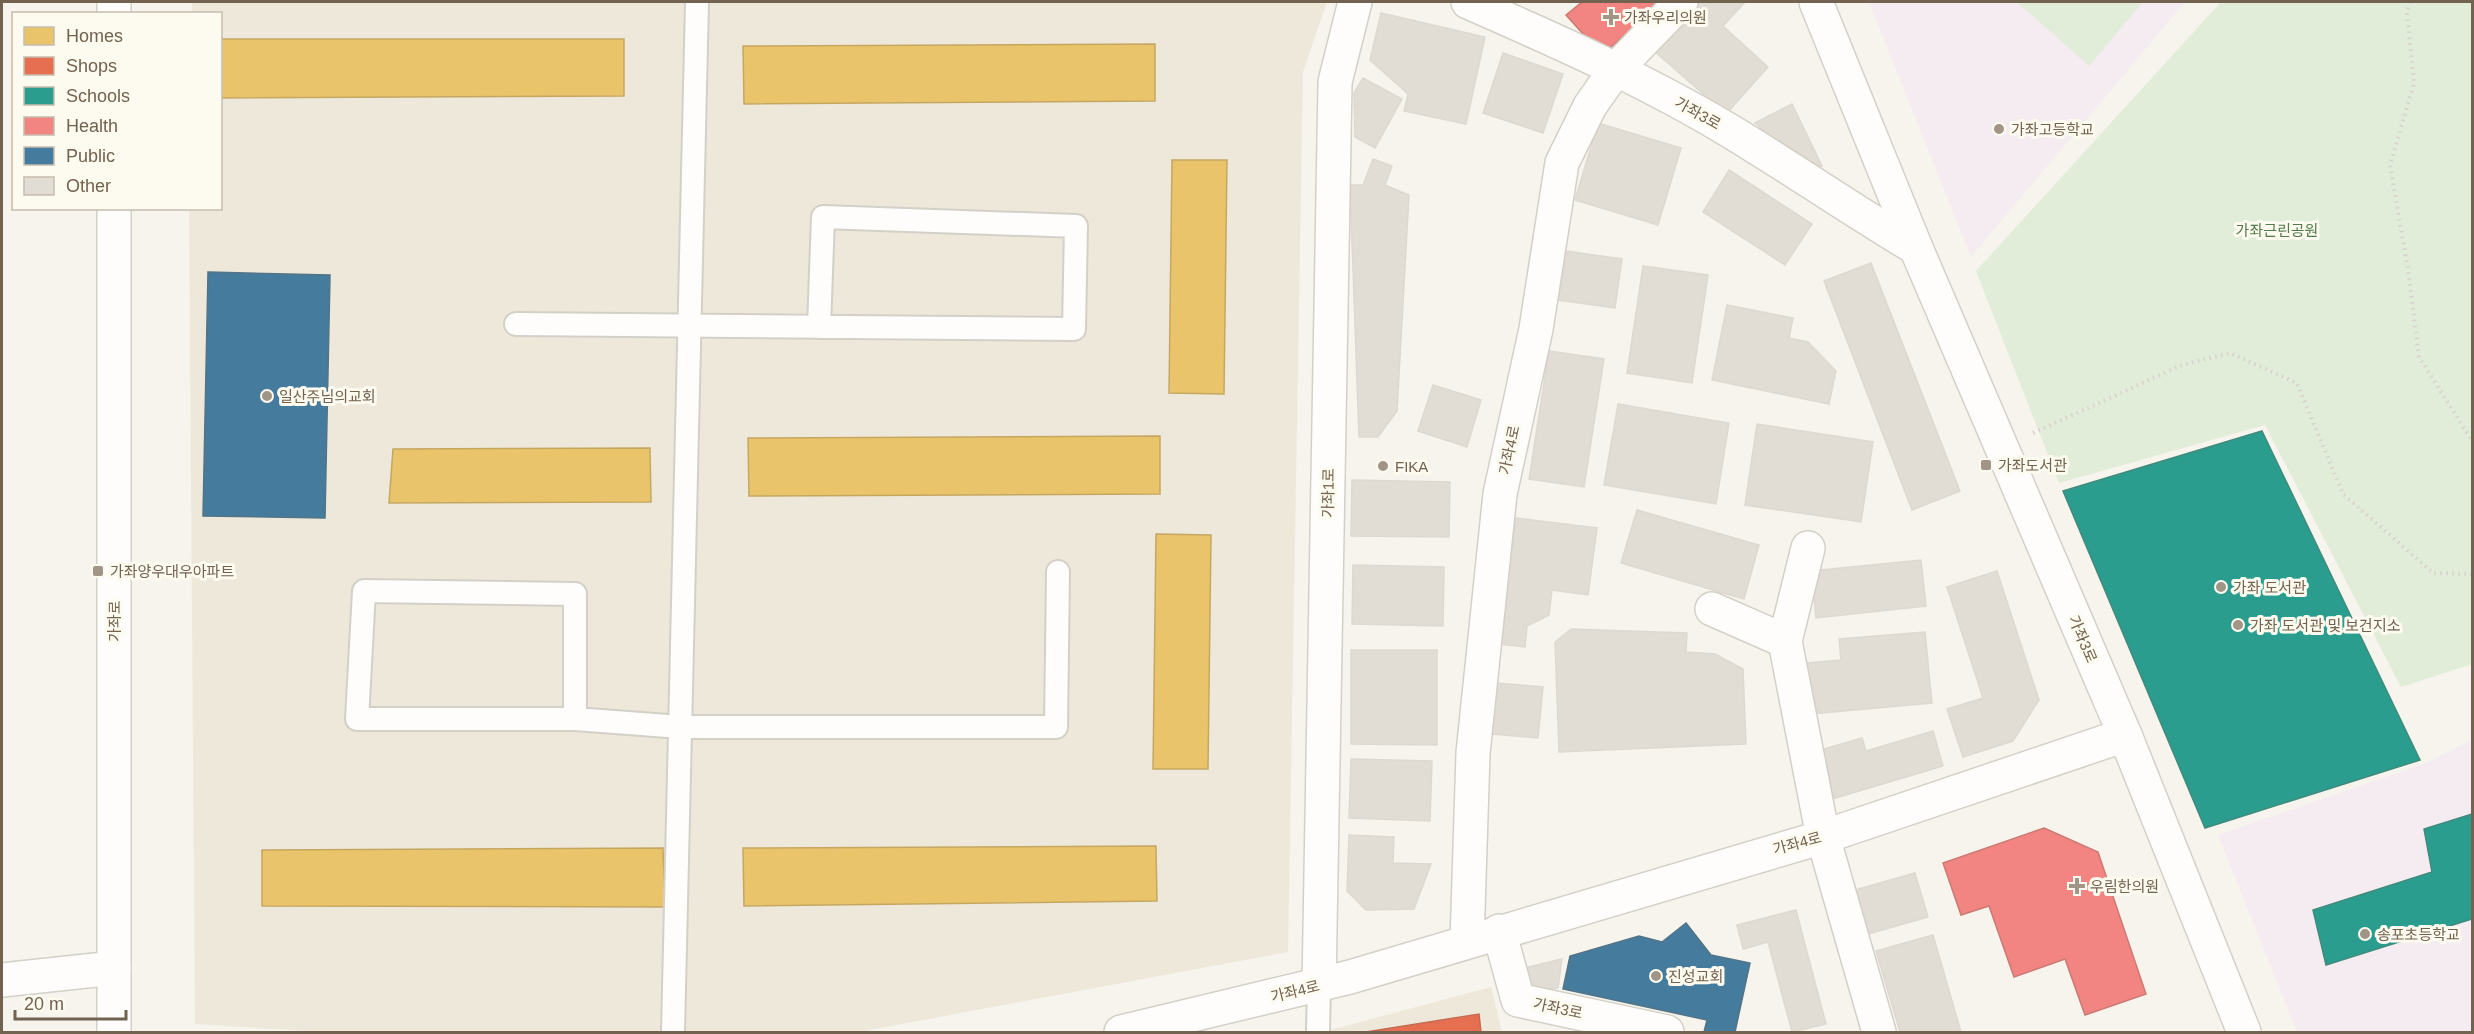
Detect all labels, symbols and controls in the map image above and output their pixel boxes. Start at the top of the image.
marker: 가좌우리의원 [1602,8,1620,26]
place label: 가좌우리의원 [1624,9,1707,26]
legend [12,12,222,210]
text: Homes [66,26,123,46]
text: Shops [66,56,117,76]
text: Schools [66,86,130,106]
street label: 가좌3로 [1672,94,1724,132]
text: Health [66,116,118,136]
place label: 가좌고등학교 [2011,121,2094,138]
marker: 가좌고등학교 [1992,122,2006,136]
text: Public [66,146,115,166]
text: Other [66,176,111,196]
park label: 가좌근린공원 [2236,222,2318,239]
place label: 일산주님의교회 [279,388,376,405]
marker: 일산주님의교회 [260,389,274,403]
street label: 가좌4로 [1496,424,1522,476]
place label: 가좌도서관 [1998,457,2067,474]
place label: FIKA [1395,458,1428,475]
marker: 가좌도서관 [1979,458,1993,472]
marker: FIKA [1376,459,1390,473]
street label: 가좌1로 [1319,468,1337,518]
place label: 가좌양우대우아파트 [110,563,234,580]
marker: 가좌양우대우아파트 [91,564,105,578]
place label: 가좌 도서관 [2233,579,2306,596]
marker: 가좌 도서관 [2214,580,2228,594]
street label: 가좌로 [106,600,123,642]
street label: 가좌3로 [2065,613,2101,665]
place label: 가좌 도서관 및 보건지소 [2250,617,2401,634]
marker: 가좌 도서관 및 보건지소 [2231,618,2245,632]
street label: 가좌4로 [1771,828,1823,858]
marker: 우림한의원 [2068,877,2086,895]
place label: 우림한의원 [2090,878,2159,895]
place label: 송포초등학교 [2377,926,2460,943]
marker: 송포초등학교 [2358,927,2372,941]
place label: 진성교회 [1668,968,1723,985]
marker: 진성교회 [1649,969,1663,983]
street label: 가좌4로 [1269,977,1321,1005]
scale bar [15,983,126,1021]
text: 20 m [24,994,64,1014]
street label: 가좌3로 [1532,995,1584,1021]

